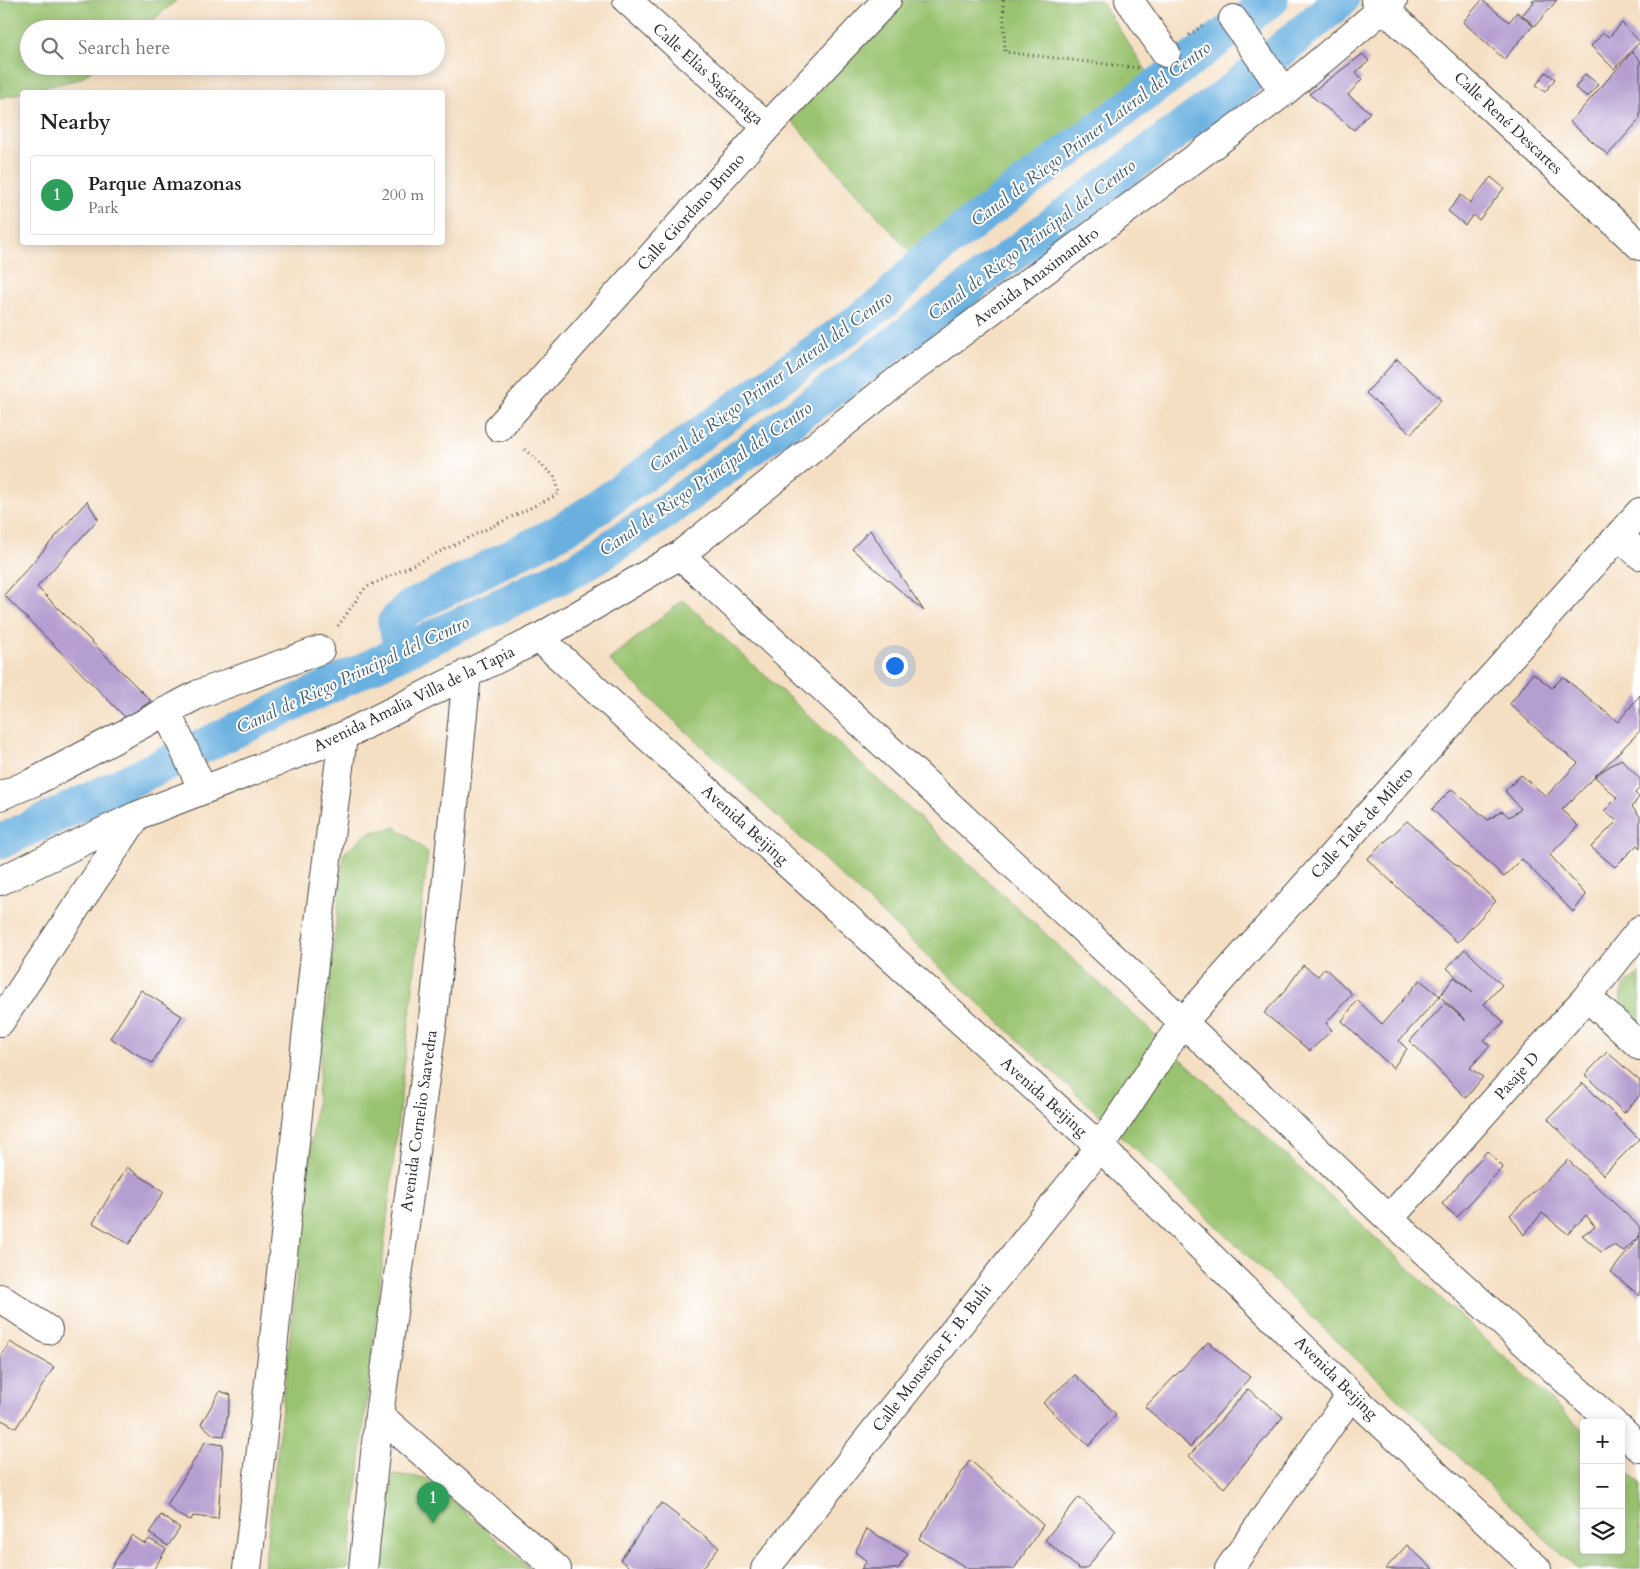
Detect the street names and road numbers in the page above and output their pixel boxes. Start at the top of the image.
street label: Calle Elías Sagárnaga [648,18,768,130]
street label: Calle René Descartes [1449,67,1567,179]
street label: Calle Giordano Bruno [632,148,750,276]
street label: Avenida Anaximandro [969,222,1104,332]
street label: Avenida Amalia Villa de la Tapia [310,641,518,757]
street label: Calle Tales de Mileto [1306,762,1418,884]
street label: Avenida Beijing [697,780,793,870]
street label: Avenida Cornelio Saavedra [395,1029,443,1213]
street label: Pasaje D [1490,1047,1544,1105]
street label: Avenida Beijing [996,1052,1092,1142]
street label: Calle Monseñor F. B. Buhi [867,1279,997,1436]
street label: Avenida Beijing [1289,1331,1383,1425]

